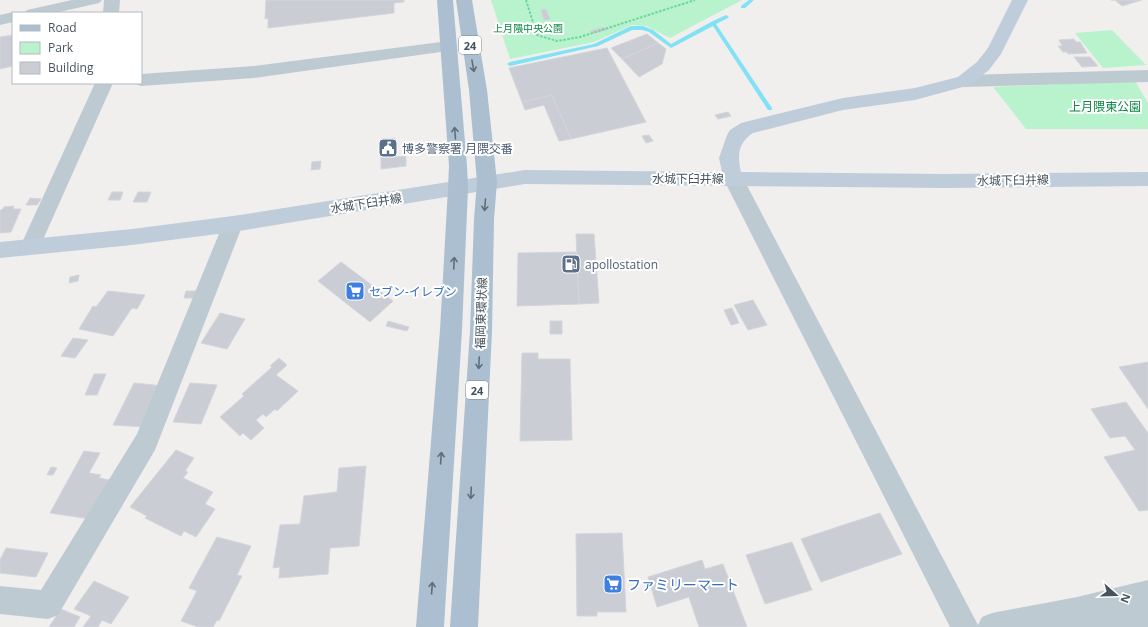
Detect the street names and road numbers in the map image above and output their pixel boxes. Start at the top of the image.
road number: 24 [459,36,481,54]
street label: 水城下臼井線 [652,170,724,187]
street label: 水城下臼井線 [977,171,1049,189]
street label: 水城下臼井線 [329,189,403,217]
street label: 福岡東環状線 [471,277,491,349]
road number: 24 [466,381,488,399]

